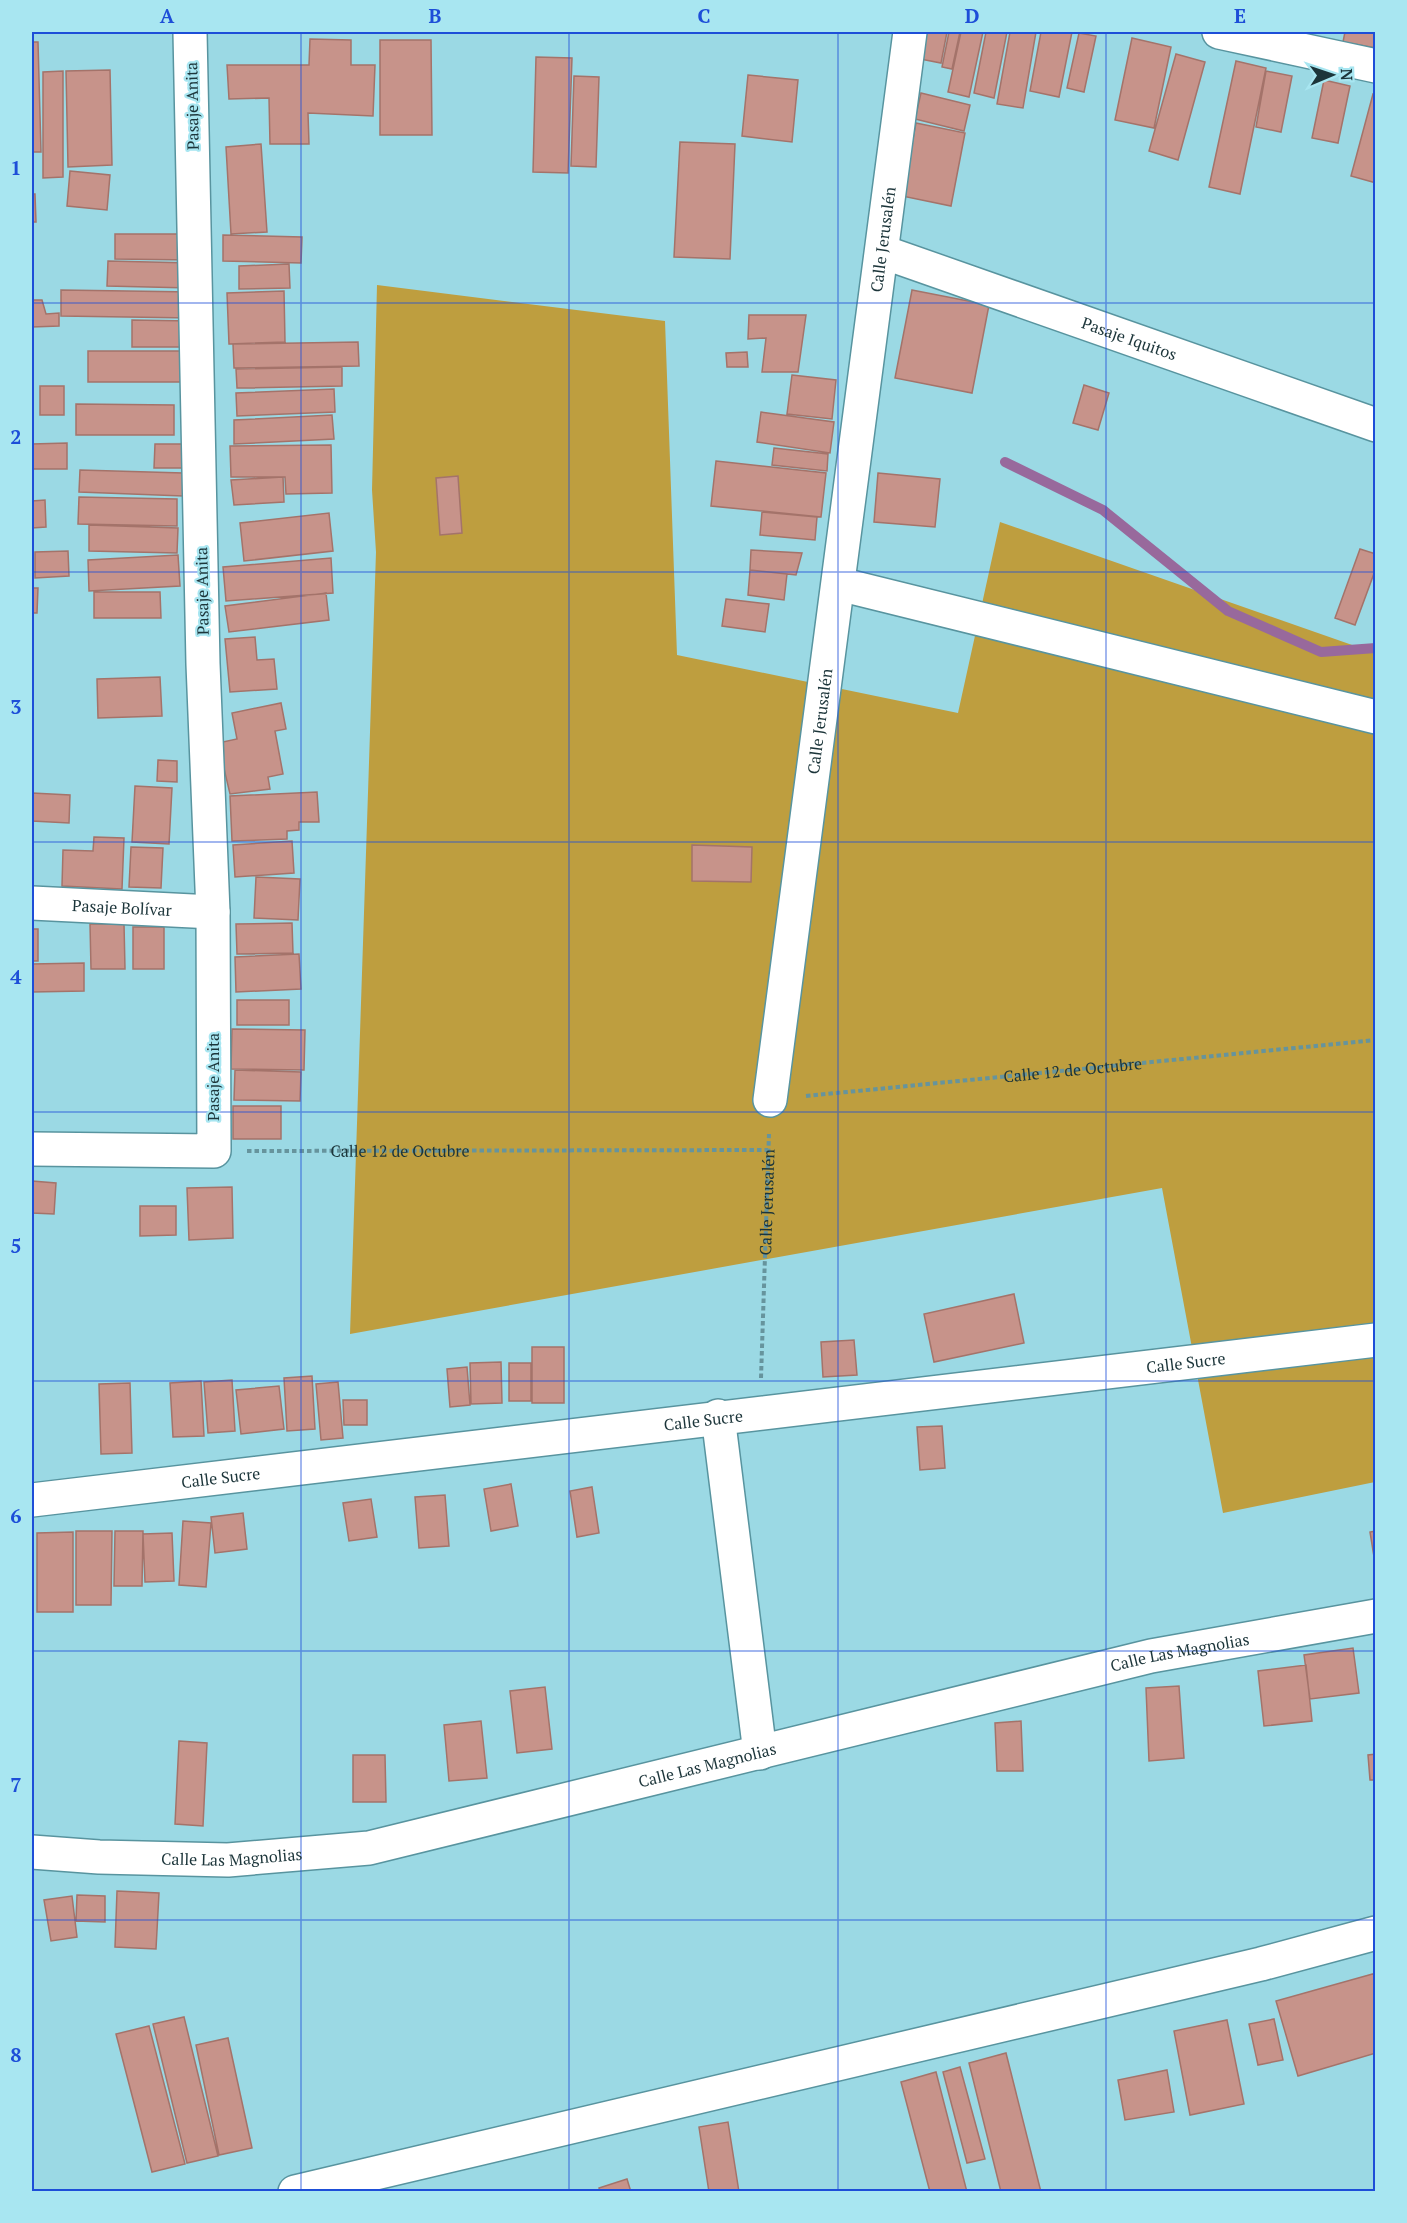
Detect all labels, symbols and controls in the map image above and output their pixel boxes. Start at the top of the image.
text: A [160,2,175,29]
text: B [429,2,442,29]
text: C [697,2,711,29]
text: D [965,2,979,29]
text: E [1234,2,1246,29]
north arrow [1302,45,1362,105]
street label: Pasaje Anita [180,62,204,150]
text: N [1336,68,1358,81]
text: 1 [10,154,22,181]
street label: Calle Jerusalén [865,185,901,294]
street label: Pasaje Iquitos [1079,312,1180,365]
text: 2 [10,423,22,450]
street label: Pasaje Anita [190,547,214,635]
street label: Calle Jerusalén [802,667,838,775]
text: 3 [10,693,22,720]
street label: Pasaje Bolívar [71,894,173,921]
text: 4 [10,963,22,990]
street label: Pasaje Anita [202,1033,224,1121]
street label: Calle 12 de Octubre [1002,1052,1143,1088]
street label: Calle 12 de Octubre [330,1140,470,1162]
street label: Calle Jerusalén [754,1148,780,1256]
text: 5 [10,1232,22,1259]
street label: Calle Sucre [1145,1347,1227,1378]
street label: Calle Sucre [663,1404,744,1436]
street label: Calle Sucre [180,1462,261,1493]
text: 6 [10,1502,22,1529]
street label: Calle Las Magnolias [1108,1628,1251,1677]
street label: Calle Las Magnolias [636,1737,778,1792]
text: 7 [10,1771,22,1798]
street label: Calle Las Magnolias [161,1843,303,1871]
text: 8 [10,2041,22,2068]

